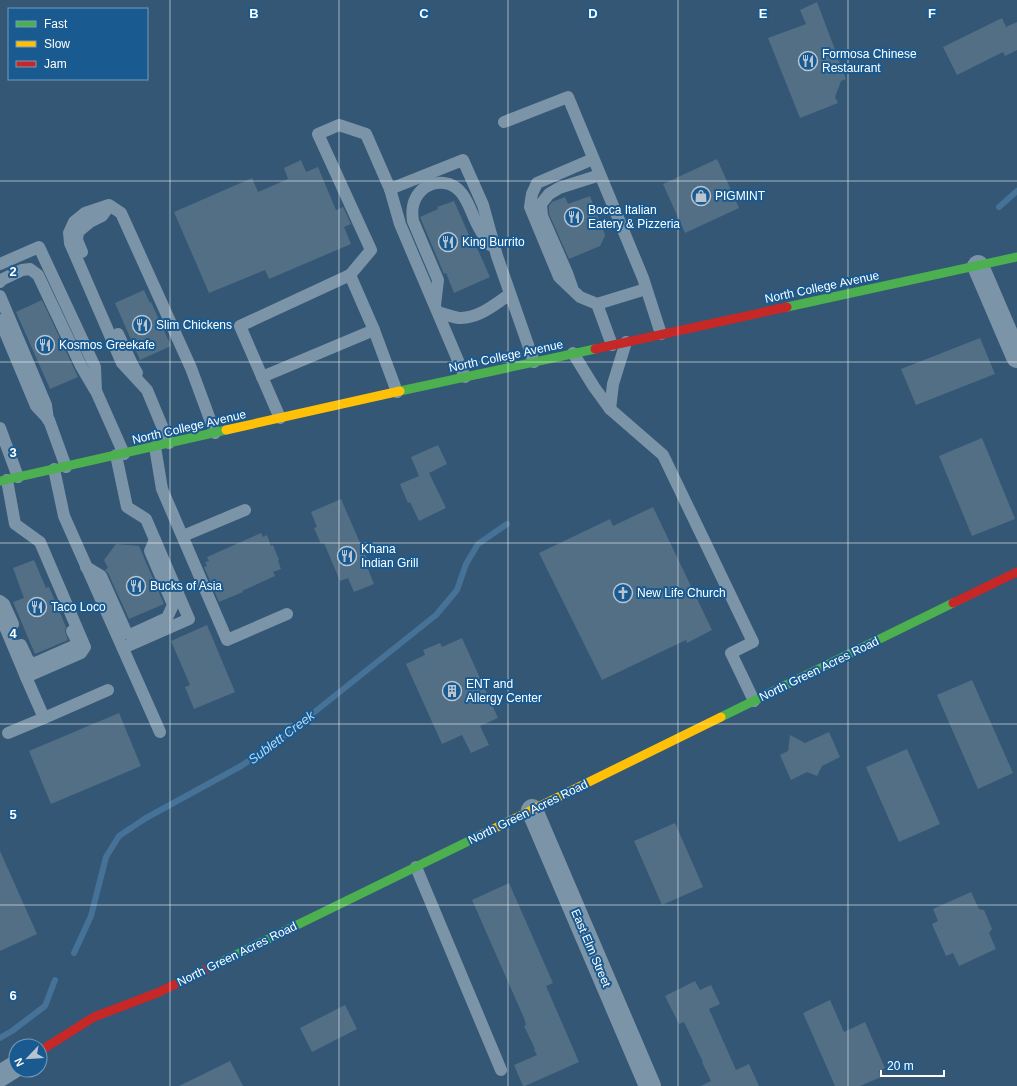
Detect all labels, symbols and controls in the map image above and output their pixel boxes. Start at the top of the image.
text: B [249,6,259,21]
text: C [419,6,429,21]
text: D [588,6,598,21]
text: E [759,6,768,21]
text: F [928,6,936,21]
legend [8,8,148,80]
text: Fast [44,17,68,31]
text: Slow [44,37,70,51]
place label: Formosa Chinese Restaurant [822,47,917,75]
restaurant icon: Formosa Chinese Restaurant [797,50,819,72]
text: Jam [44,57,67,71]
shop icon: PIGMINT [690,185,712,207]
place label: PIGMINT [715,189,766,203]
place label: Bocca Italian Eatery & Pizzeria [588,203,680,231]
restaurant icon: Bocca Italian Eatery & Pizzeria [563,206,585,228]
restaurant icon: King Burrito [437,231,459,253]
place label: King Burrito [462,235,525,249]
text: 2 [9,264,17,279]
street label: North College Avenue [764,268,881,306]
restaurant icon: Slim Chickens [131,314,153,336]
place label: Slim Chickens [156,318,232,332]
restaurant icon: Kosmos Greekafe [34,334,56,356]
street label: North College Avenue [448,337,565,375]
place label: Kosmos Greekafe [59,338,155,352]
street label: North College Avenue [131,407,248,447]
text: 3 [9,445,17,460]
place label: Khana Indian Grill [361,542,418,570]
restaurant icon: Khana Indian Grill [336,545,358,567]
restaurant icon: Bucks of Asia [125,575,147,597]
place label: Bucks of Asia [150,579,222,593]
church icon: New Life Church [612,582,634,604]
place label: New Life Church [637,586,726,600]
restaurant icon: Taco Loco [26,596,48,618]
place label: Taco Loco [51,600,106,614]
text: 4 [9,626,17,641]
street label: North Green Acres Road [757,634,881,704]
place label: ENT and Allergy Center [466,677,542,705]
building icon: ENT and Allergy Center [441,680,463,702]
water label: Sublett Creek [245,707,318,767]
street label: North Green Acres Road [466,777,590,847]
text: 5 [9,807,17,822]
street label: East Elm Street [568,907,614,990]
street label: North Green Acres Road [175,919,299,989]
text: 6 [9,988,17,1003]
north arrow [8,1038,48,1078]
scale bar [881,1052,944,1078]
text: N [12,1056,26,1068]
text: 20 m [887,1059,914,1073]

